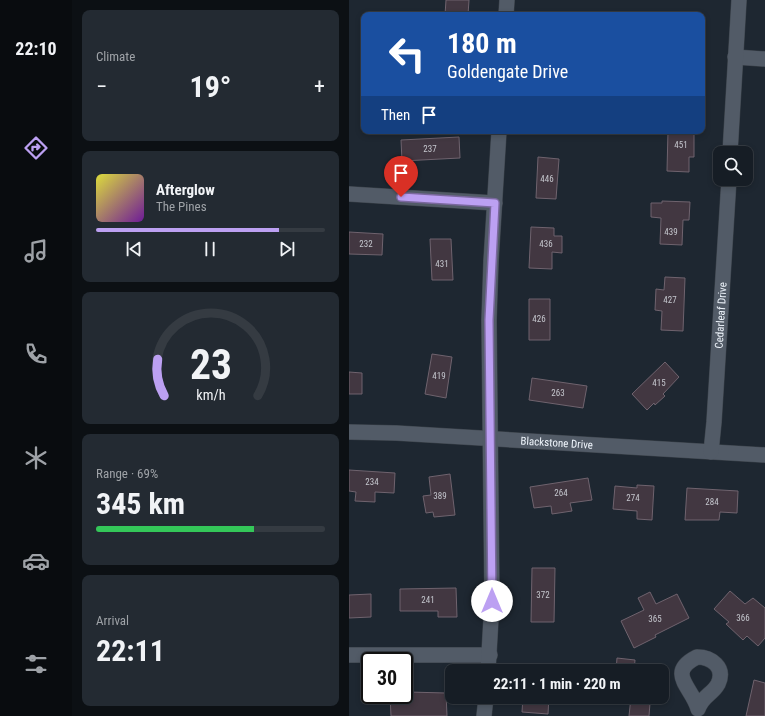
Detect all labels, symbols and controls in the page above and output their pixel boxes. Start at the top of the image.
text: 180 m [447,27,517,60]
icon: left [381,28,433,80]
text: 22:10 [15,38,57,59]
text: Climate [96,49,135,64]
text: Goldengate Drive [447,61,568,82]
text: 19° [190,69,232,104]
text: − [96,74,107,99]
text: + [314,74,325,99]
icon: arrive [418,104,440,126]
text: Then [381,106,410,124]
icon: directions [22,134,50,162]
house number: 451 [674,140,688,150]
house number: 237 [423,144,437,154]
map controls [713,146,753,186]
button: search [713,146,753,186]
pin [384,156,418,197]
icon: arrive [390,162,412,184]
house number: 446 [540,174,554,184]
text: Afterglow [156,181,215,199]
text: The Pines [156,199,207,214]
house number: 439 [664,227,678,237]
icon: music [22,237,50,265]
icon: previous [123,238,145,260]
icon: pause [199,238,221,260]
icon: next [276,238,298,260]
house number: 232 [359,239,373,249]
house number: 436 [539,239,553,249]
house number: 431 [435,259,449,269]
street label: Cedarleaf Drive [713,282,730,349]
house number: 427 [663,295,677,305]
house number: 426 [532,314,546,324]
icon: phone [22,340,50,368]
text: 23 [189,340,232,389]
house number: 419 [432,371,446,381]
house number: 415 [652,378,666,388]
text: km/h [196,387,225,403]
house number: 263 [551,388,565,398]
street label: Blackstone Drive [520,434,593,452]
icon: climate [22,444,50,472]
text: Range · 69% [96,466,158,481]
house number: 234 [365,477,379,487]
text: 345 km [96,486,185,521]
house number: 264 [554,488,568,498]
house number: 389 [433,491,447,501]
house number: 274 [626,493,640,503]
house number: 284 [705,497,719,507]
icon: car [22,547,50,575]
position arrow [471,580,513,622]
house number: 372 [536,590,550,600]
house number: 241 [421,595,435,605]
text: Arrival [96,613,129,628]
house number: 366 [736,613,750,623]
house number: 365 [648,614,662,624]
text: 22:11 [96,633,165,668]
icon: filters [22,650,50,678]
speed limit sign: 30 [361,652,413,704]
text: 22:11 · 1 min · 220 m [493,675,621,693]

